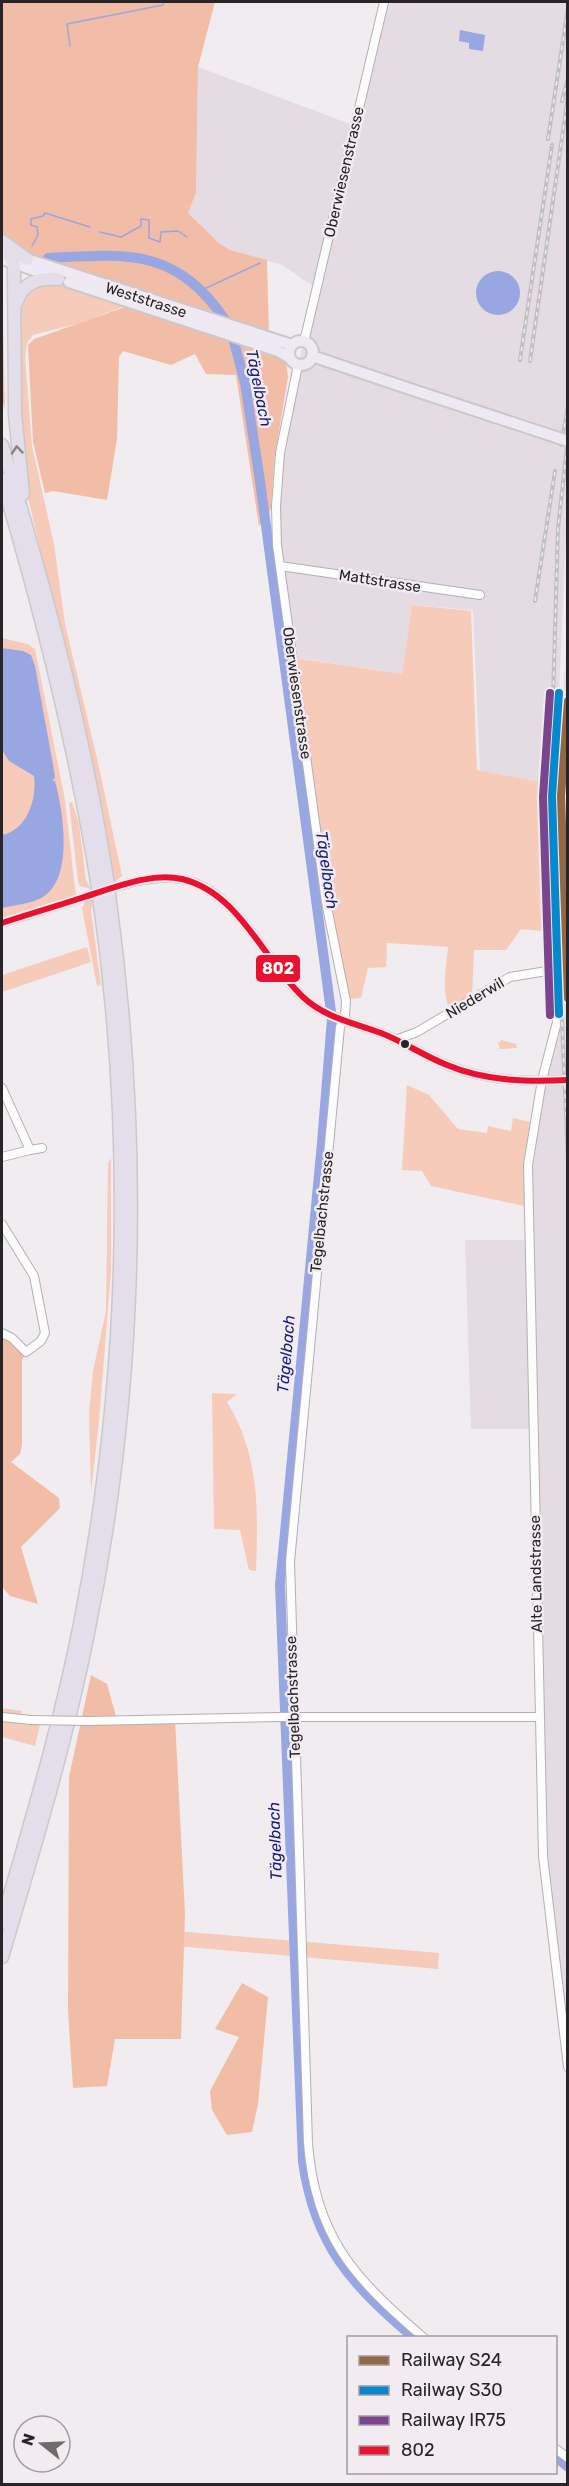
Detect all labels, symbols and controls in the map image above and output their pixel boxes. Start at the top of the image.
street label: Oberwiesenstrasse [320,105,368,239]
street label: Weststrasse [103,278,189,322]
water label: Tägelbach [242,348,276,428]
one-way arrow [11,445,24,454]
street label: Mattstrasse [338,566,422,596]
street label: Oberwiesenstrasse [279,626,315,760]
water label: Tägelbach [312,830,342,910]
line badge: 802 [255,954,301,983]
text: 802 [262,959,294,978]
street label: Niederwil [443,974,507,1022]
unlabelled marker [399,1038,411,1050]
street label: Tegelbachstrasse [307,1150,337,1274]
water label: Tägelbach [273,1314,299,1394]
street label: Alte Landstrasse [526,1515,546,1633]
street label: Tegelbachstrasse [282,1636,304,1758]
water label: Tägelbach [264,1802,286,1880]
legend [347,2336,557,2474]
text: Railway S24 [401,2349,502,2371]
text: Railway S30 [401,2379,503,2401]
text: Railway IR75 [401,2409,506,2431]
north arrow [12,2414,72,2474]
text: N [17,2431,39,2448]
text: 802 [401,2439,434,2461]

